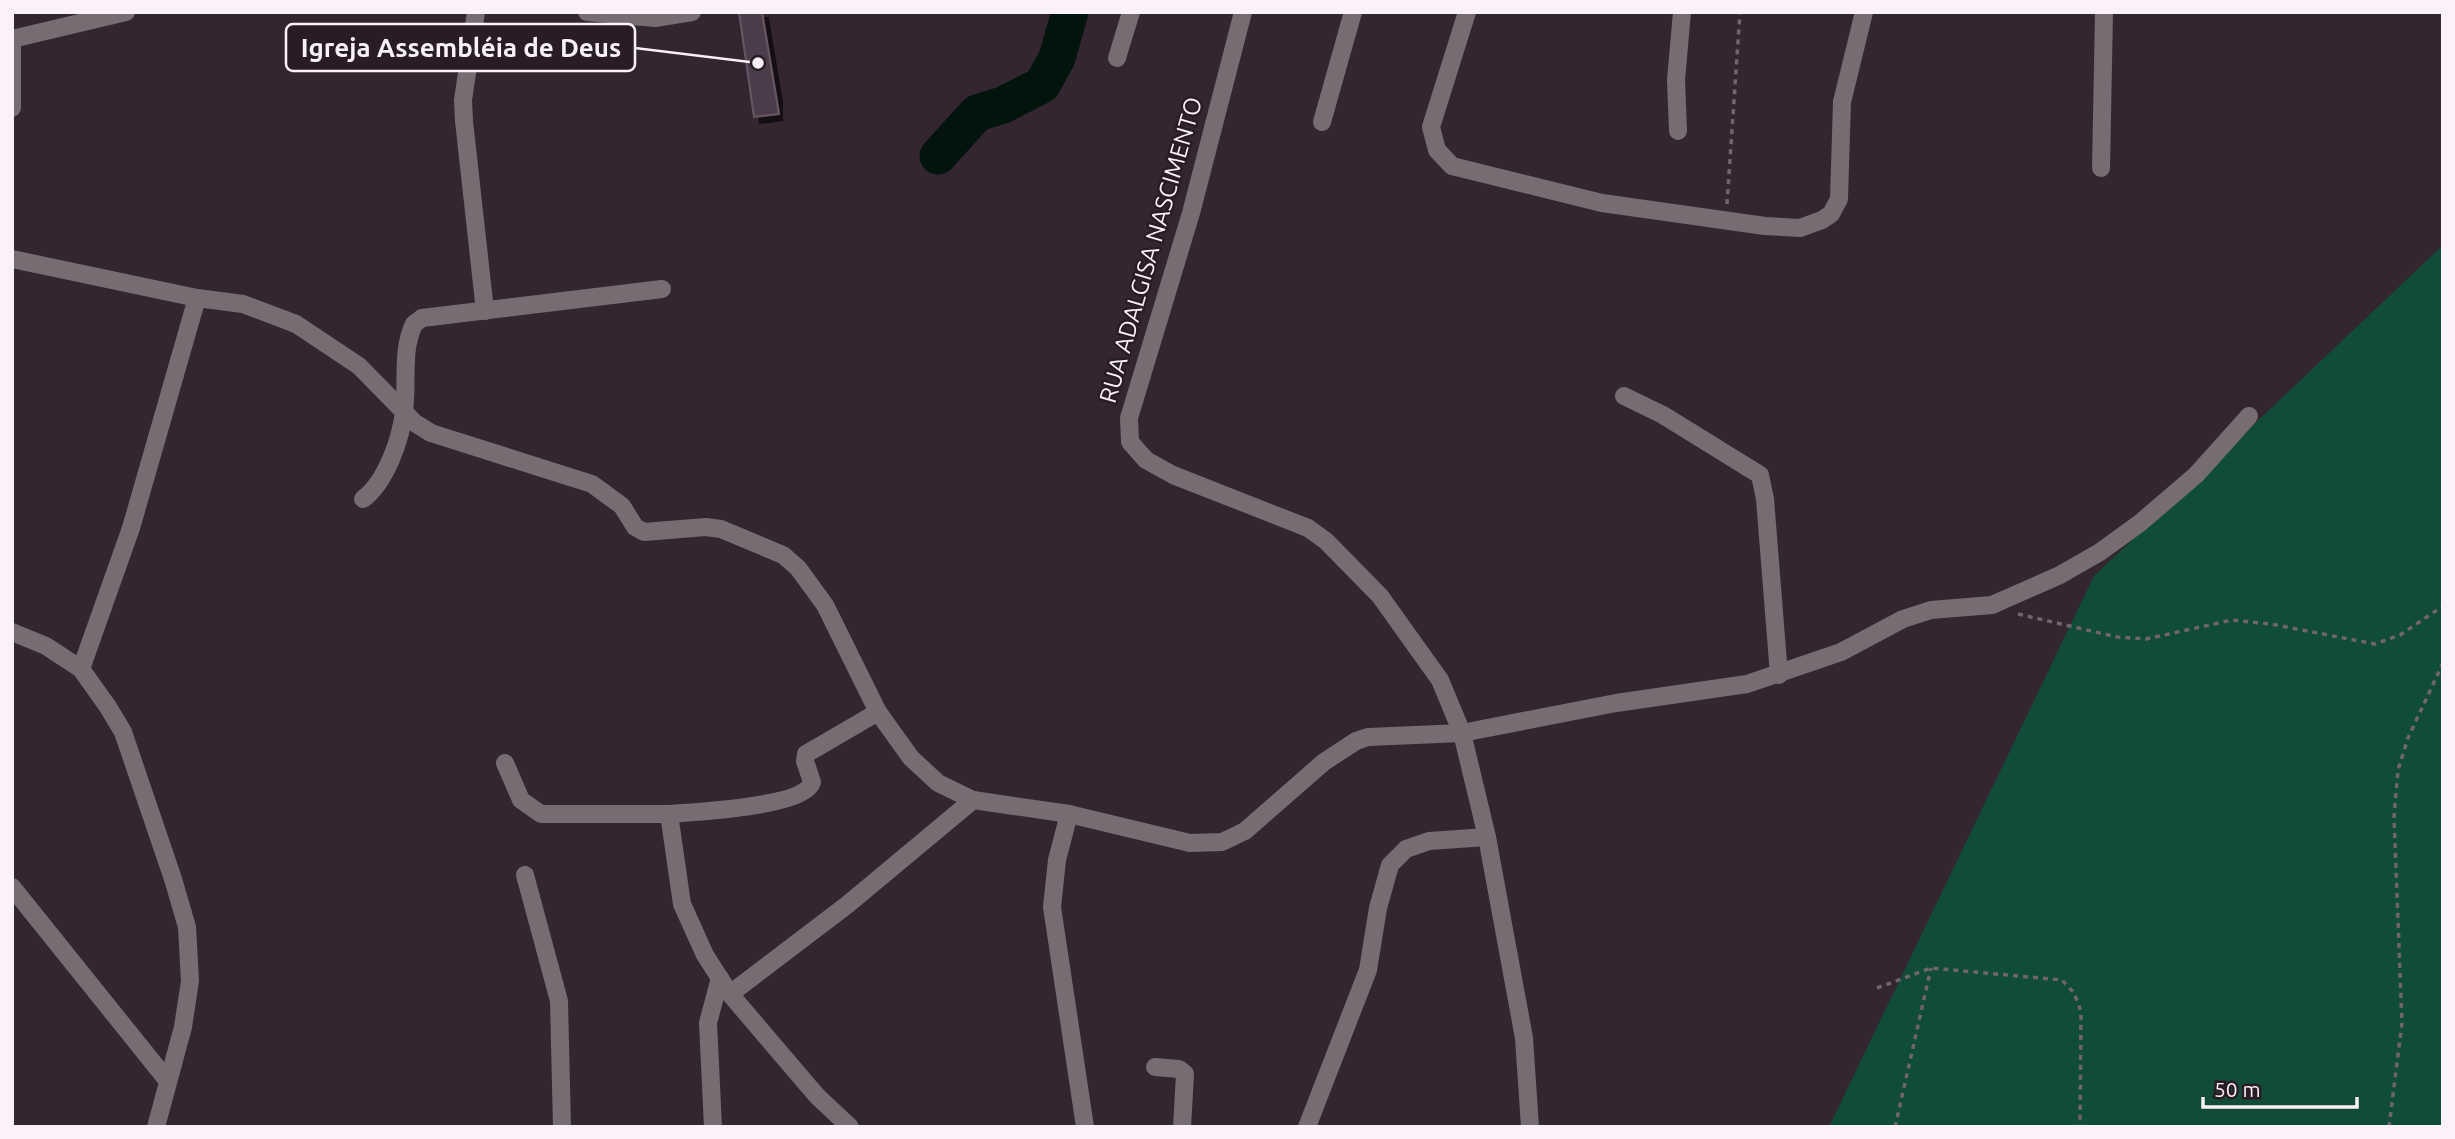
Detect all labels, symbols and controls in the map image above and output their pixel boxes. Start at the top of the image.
callout: Igreja Assembléia de Deus [286,24,635,71]
text: Igreja Assembléia de Deus [301,33,621,62]
street label: RUA ADALGISA NASCIMENTO [1094,94,1207,406]
scale bar [2203,1066,2357,1110]
text: 50 m [2214,1077,2261,1101]

